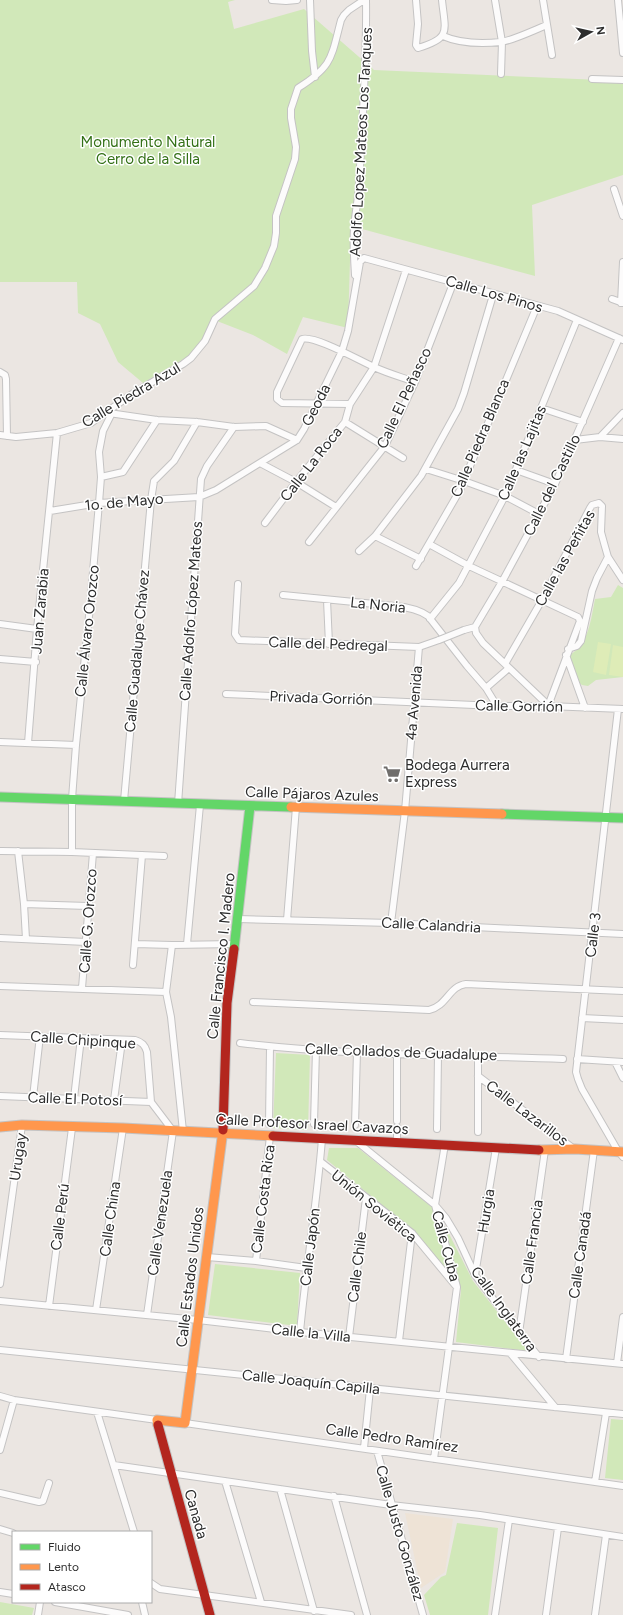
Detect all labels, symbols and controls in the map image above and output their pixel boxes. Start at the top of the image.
north arrow [571,12,611,52]
text: N [593,26,607,36]
street label: Adolfo Lopez Mateos Los Tanques [346,27,376,257]
park label: Monumento Natural Cerro de la Silla [81,133,215,168]
street label: Calle Los Pinos [443,272,545,316]
street label: Calle El Peñasco [373,344,435,451]
street label: Calle Piedra Azul [78,359,184,431]
street label: Calle Piedra Blanca [447,376,513,500]
street label: Geoda [298,381,334,429]
street label: Calle las Lajitas [494,403,550,503]
street label: Calle La Roca [276,423,346,505]
street label: Calle del Castillo [520,431,585,539]
street label: 1o. de Mayo [84,490,164,514]
street label: Calle las Peñitas [531,507,599,609]
street label: Calle Adolfo López Mateos [176,520,206,702]
street label: Calle Álvaro Orozco [71,564,103,698]
street label: Juan Zarabia [27,568,53,654]
street label: Calle Guadalupe Chávez [121,569,153,733]
street label: La Noria [349,593,407,617]
street label: Calle del Pedregal [268,633,388,655]
street label: 4a Avenida [402,665,426,741]
street label: Privada Gorrión [269,687,373,709]
street label: Calle Gorrión [475,696,563,716]
place label: Bodega Aurrera Express [405,756,510,791]
supermarket icon: Bodega Aurrera Express [382,764,402,784]
street label: Calle Pájaros Azules [245,783,379,805]
street label: Calle G. Orozco [75,868,101,974]
street label: Calle Francisco I. Madero [203,872,239,1040]
street label: Calle 3 [581,912,605,958]
street label: Calle Calandria [381,913,481,937]
street label: Calle Chipinque [30,1027,136,1053]
street label: Calle Collados de Guadalupe [305,1040,497,1064]
street label: Calle Lazarillos [482,1076,572,1150]
street label: Calle El Potosí [27,1088,124,1110]
street label: Calle Profesor Israel Cavazos [215,1110,409,1138]
street label: Urugay [6,1132,30,1182]
street label: Calle Costa Rica [247,1144,279,1254]
street label: Unión Soviética [327,1166,421,1246]
street label: Calle Venezuela [144,1169,176,1277]
street label: Calle China [96,1180,124,1258]
street label: Calle Perú [47,1183,73,1251]
street label: Hurgia [474,1188,498,1234]
street label: Calle Francia [517,1199,547,1285]
street label: Calle Estados Unidos [172,1206,208,1348]
street label: Calle Japón [296,1207,324,1287]
street label: Calle Cuba [428,1209,464,1283]
street label: Calle Canadá [565,1210,595,1300]
street label: Calle Chile [344,1231,370,1303]
street label: Calle Inglaterra [467,1263,541,1355]
street label: Calle la Villa [270,1320,352,1346]
street label: Calle Joaquín Capilla [241,1366,381,1398]
street label: Calle Pedro Ramírez [324,1420,460,1456]
street label: Calle Justo González [372,1463,428,1603]
street label: Canada [180,1487,212,1541]
legend [12,1531,152,1603]
text: Fluido [48,1540,81,1554]
text: Lento [48,1560,79,1574]
text: Atasco [48,1580,86,1594]

